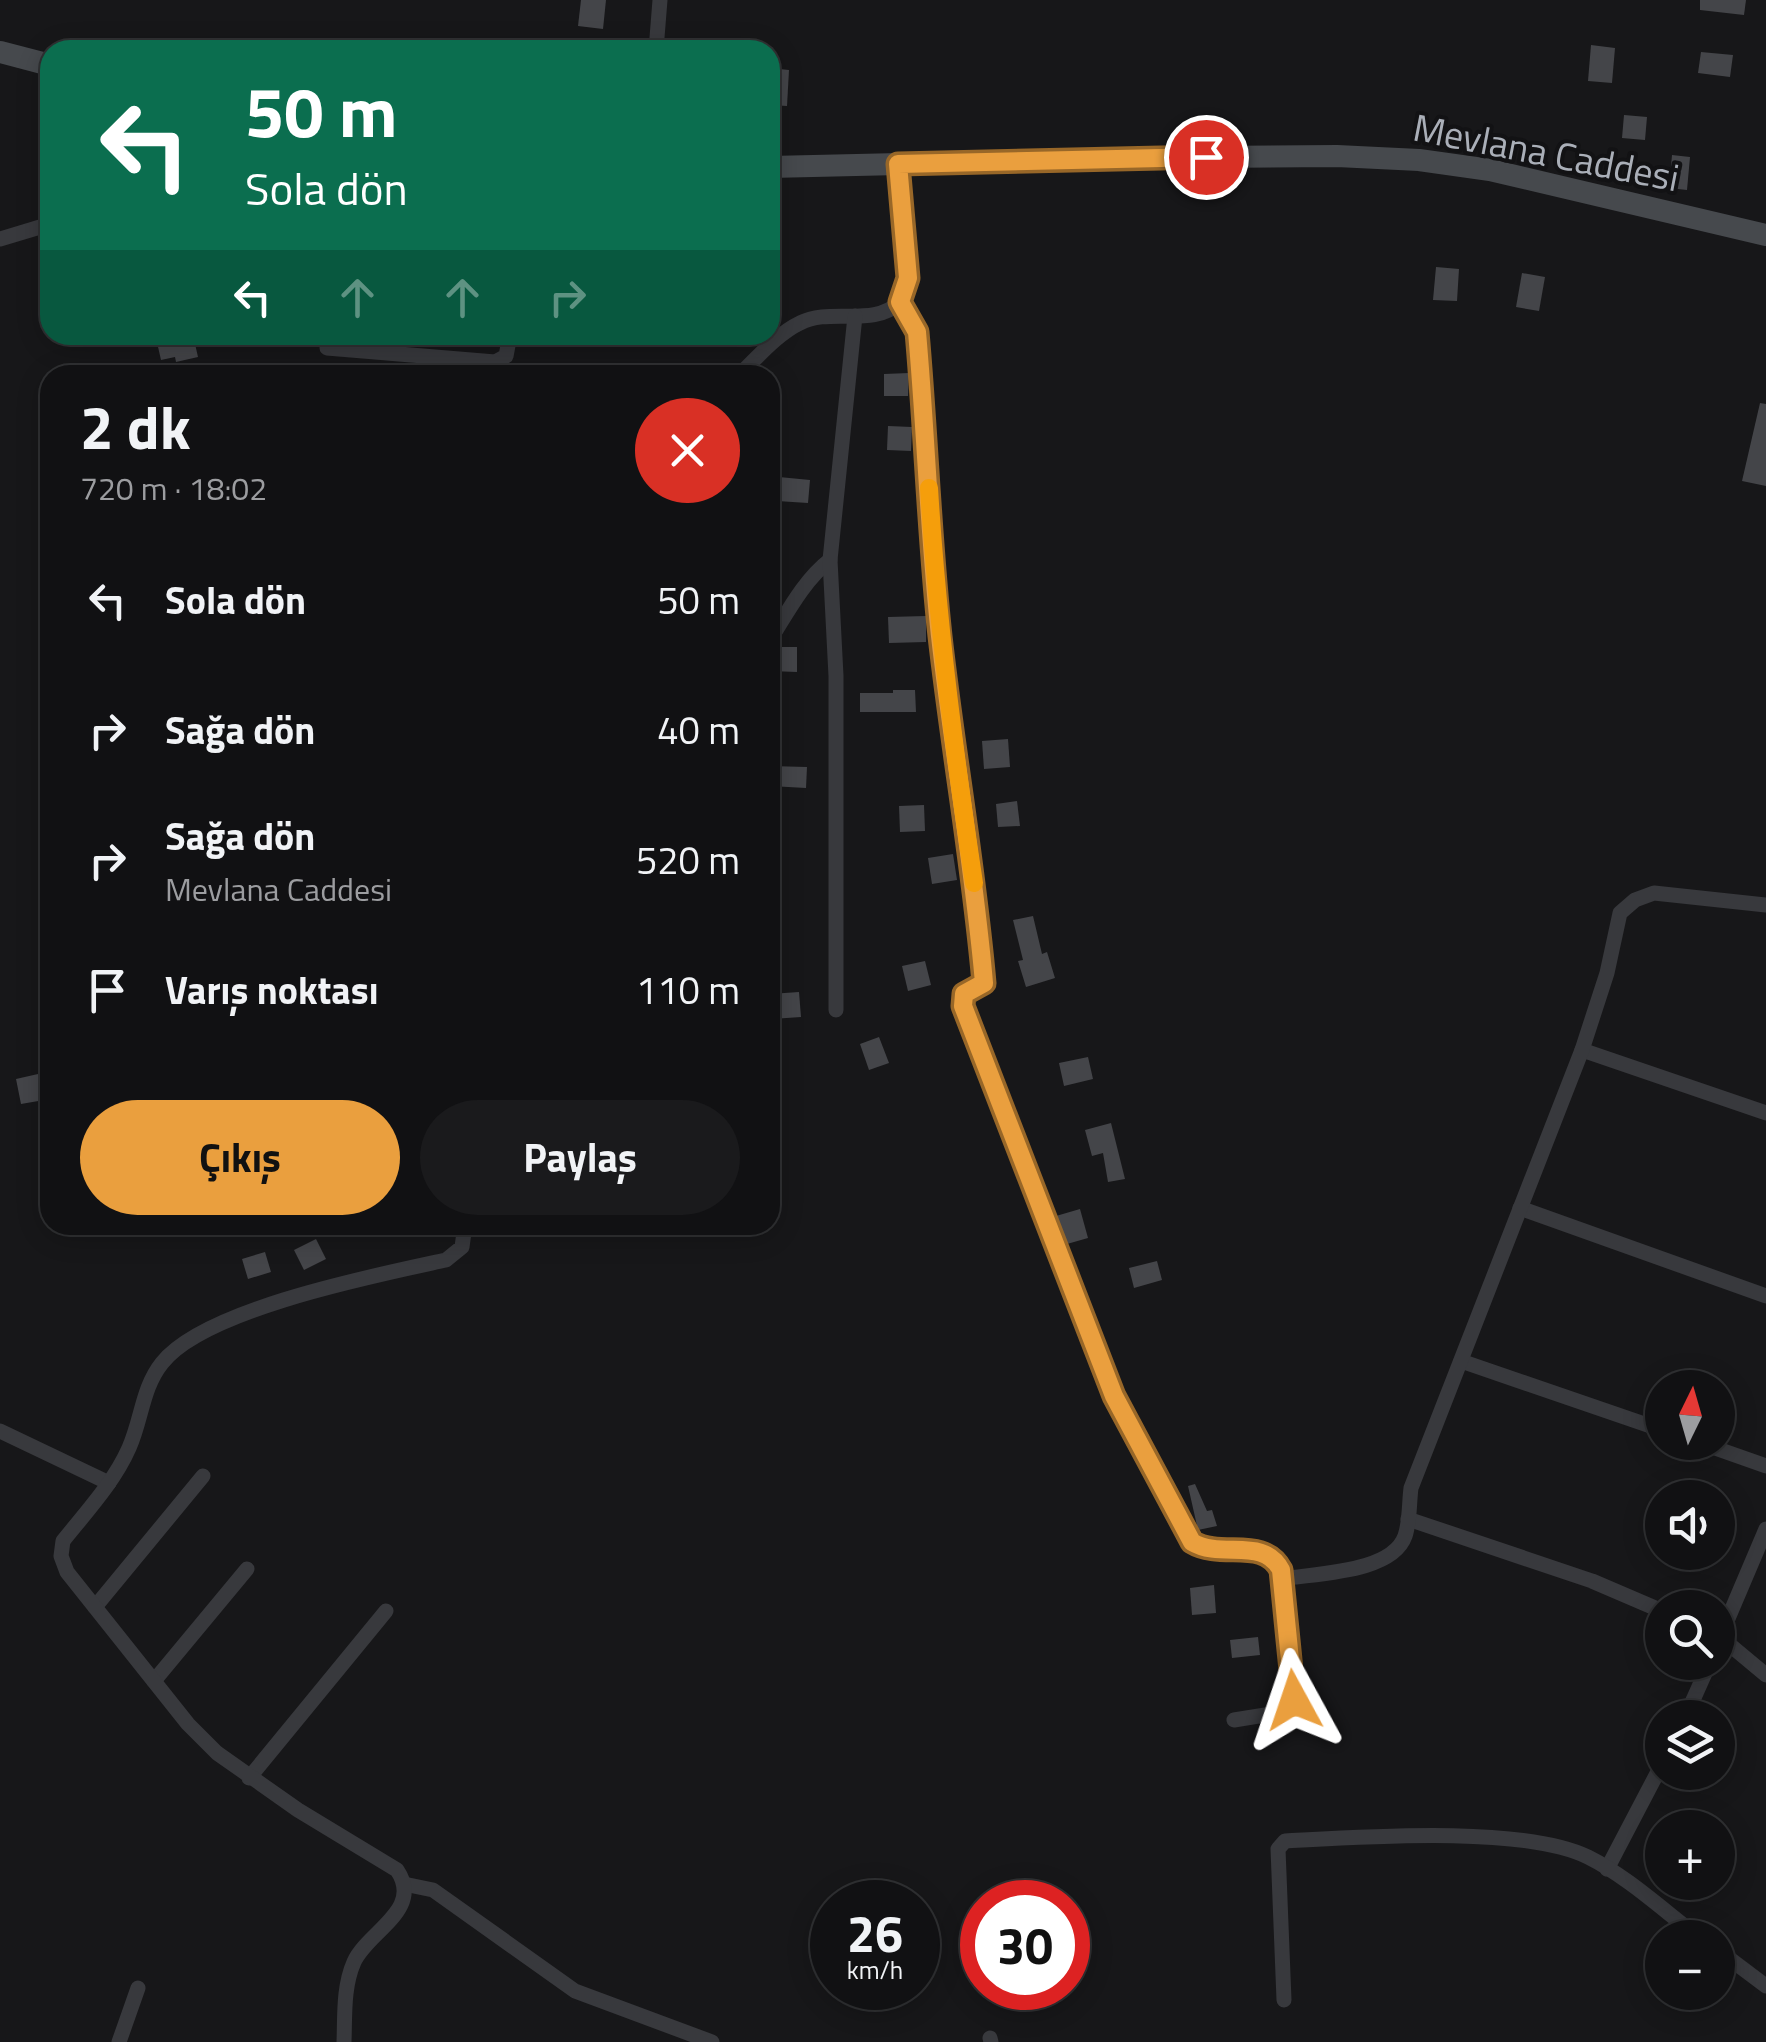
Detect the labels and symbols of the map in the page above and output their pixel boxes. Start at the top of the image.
street label: Mevlana Caddesi [1408,98,1684,206]
pin [1164,115,1249,200]
north arrow [1645,1370,1735,1460]
position arrow [1242,1648,1346,1752]
speed limit sign: 30 [960,1880,1090,2010]

